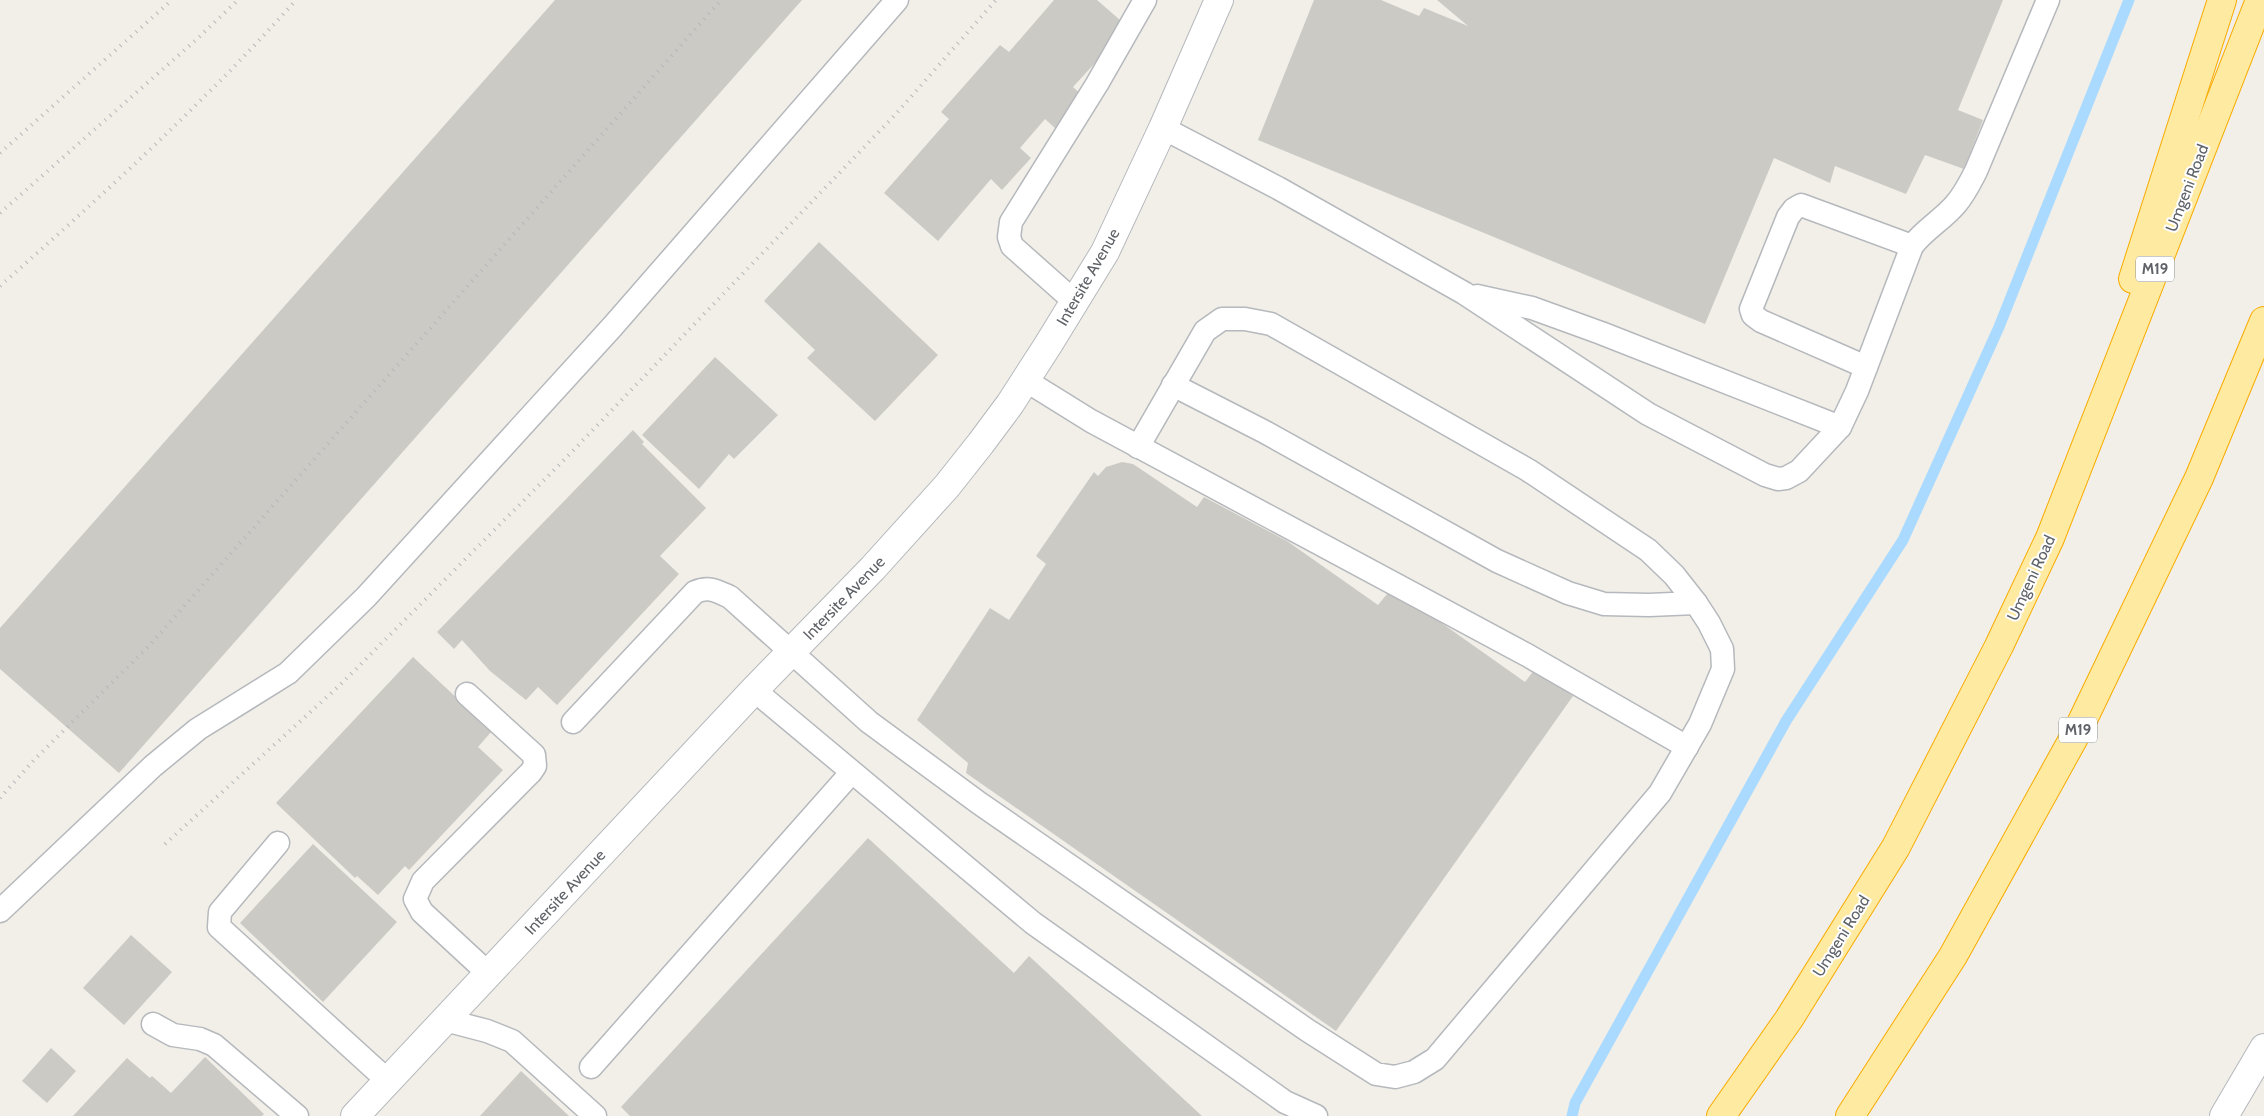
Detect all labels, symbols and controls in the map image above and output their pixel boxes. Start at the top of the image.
street label: Umgeni Road [2162,142,2212,234]
street label: Intersite Avenue [1052,225,1124,329]
road number: M19 [2136,256,2174,282]
street label: Umgeni Road [2003,532,2059,624]
street label: Intersite Avenue [799,552,889,644]
road number: M19 [2059,718,2097,742]
street label: Intersite Avenue [521,846,609,938]
street label: Umgeni Road [1809,892,1873,980]

